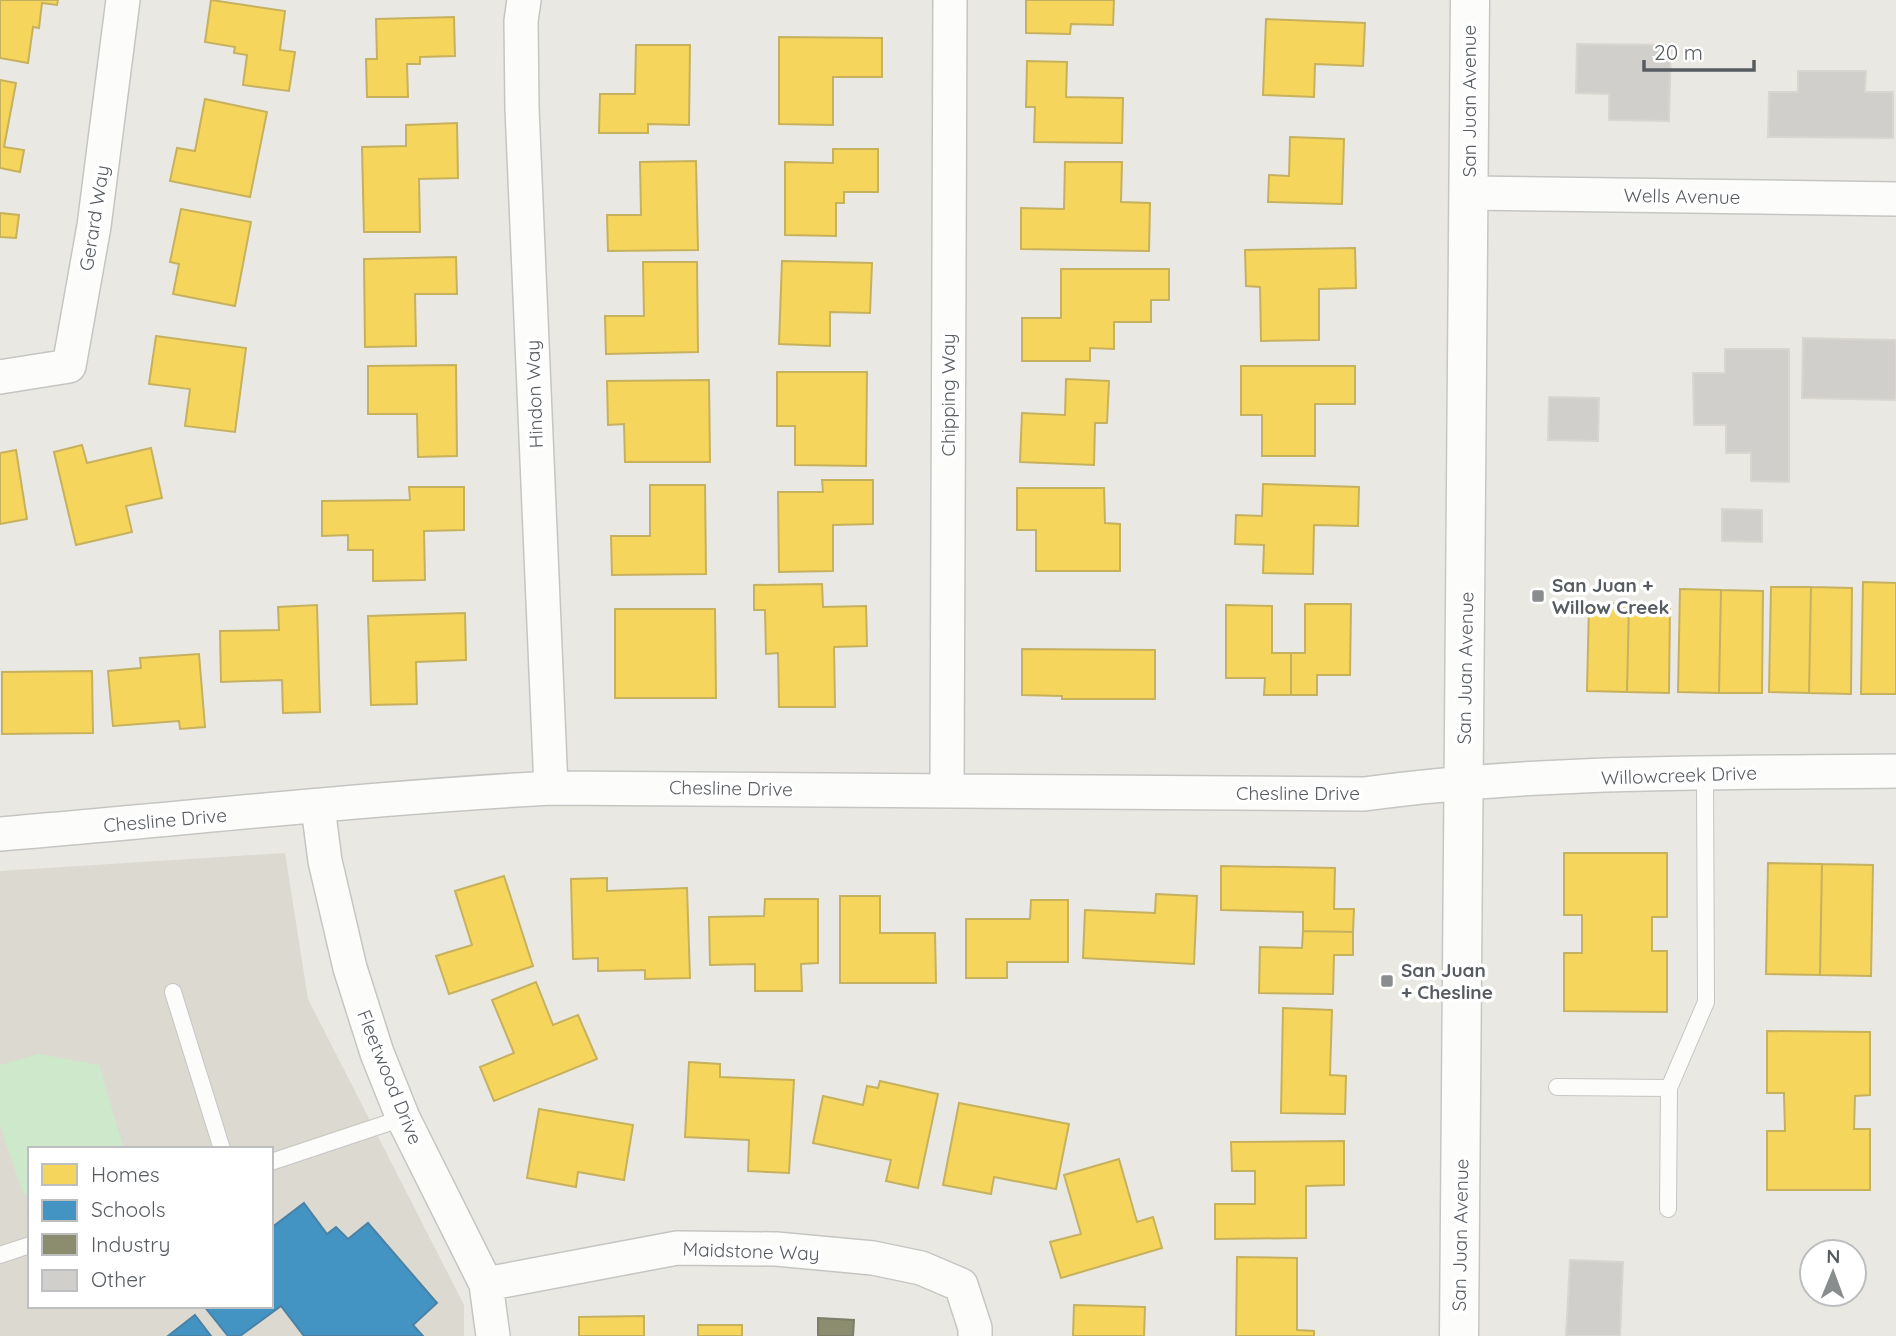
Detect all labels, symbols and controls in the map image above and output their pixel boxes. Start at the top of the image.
street label: San Juan Avenue [1457,25,1481,177]
scale bar [1644,28,1754,72]
text: 20 m [1654,39,1703,65]
street label: Gerard Way [74,163,114,273]
street label: Wells Avenue [1623,183,1741,209]
street label: Chipping Way [936,334,960,456]
street label: Hindon Way [520,339,548,449]
place label: San Juan + Willow Creek [1552,573,1669,619]
marker: San Juan + Willow Creek [1530,588,1546,604]
street label: San Juan Avenue [1452,591,1478,745]
street label: Willowcreek Drive [1601,760,1757,790]
street label: Chesline Drive [669,775,793,801]
street label: Chesline Drive [1236,781,1360,805]
street label: Chesline Drive [102,803,228,837]
place label: San Juan + Chesline [1401,958,1493,1004]
marker: San Juan + Chesline [1379,973,1395,989]
street label: Fleetwood Drive [352,1006,428,1148]
legend [28,1147,273,1308]
street label: San Juan Avenue [1447,1158,1473,1312]
text: Homes [91,1161,160,1187]
text: Schools [91,1196,166,1222]
text: Industry [91,1231,170,1257]
street label: Maidstone Way [682,1237,820,1265]
north arrow [1798,1238,1868,1308]
text: N [1826,1244,1840,1268]
text: Other [91,1266,146,1292]

